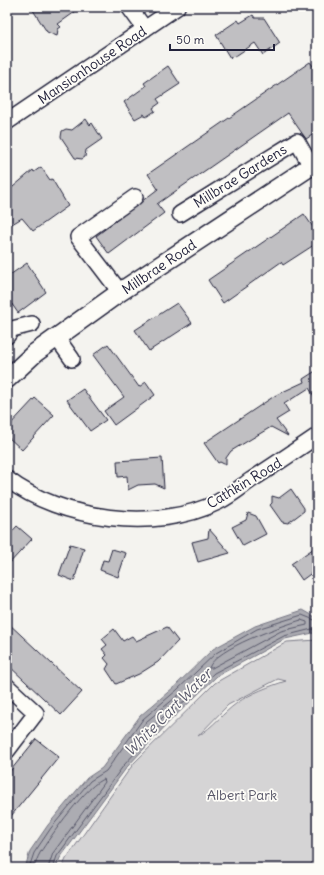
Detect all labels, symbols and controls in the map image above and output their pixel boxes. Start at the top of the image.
street label: Mansionhouse Road [34,22,150,108]
scale bar [170,26,274,52]
text: 50 m [176,32,205,47]
street label: Millbrae Gardens [190,140,290,212]
street label: Millbrae Road [118,236,200,298]
street label: Cathkin Road [203,454,285,512]
water label: White Cart Water [120,663,217,760]
park label: Albert Park [207,786,277,804]

